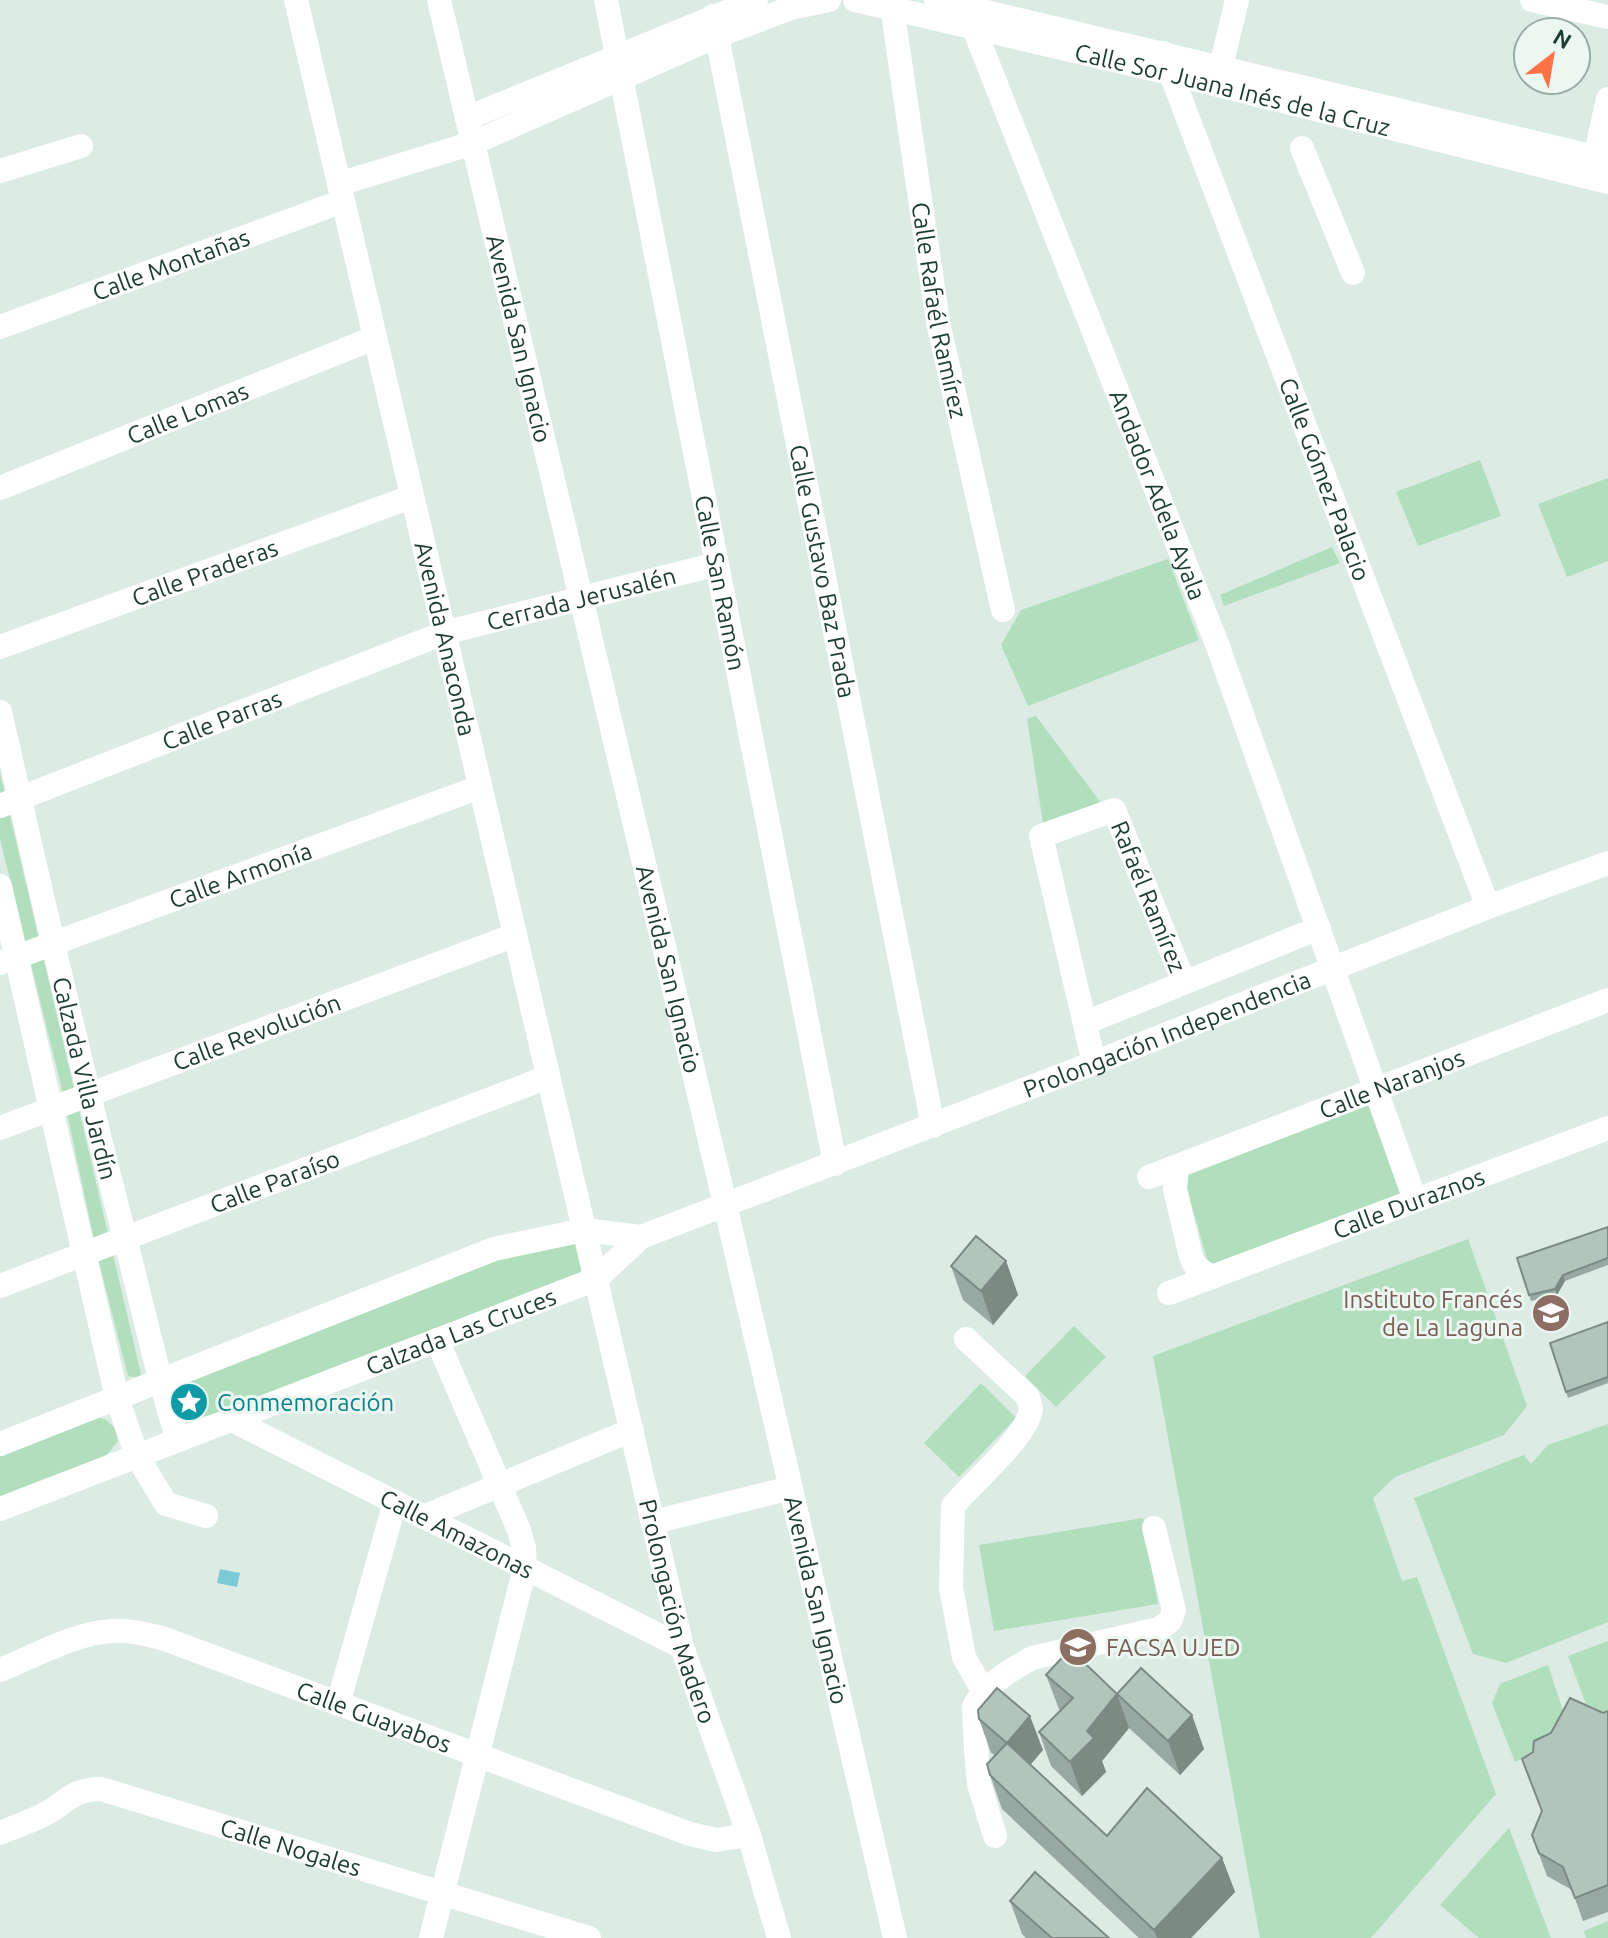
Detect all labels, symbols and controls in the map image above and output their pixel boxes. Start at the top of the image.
north arrow [1512,16,1592,96]
text: N [1549,23,1576,53]
street label: Calle Sor Juana Inés de la Cruz [1072,38,1393,141]
street label: Calle Rafaél Ramírez [907,200,973,421]
street label: Calle Montañas [89,223,253,305]
street label: Avenida San Ignacio [482,232,557,445]
street label: Calle Gómez Palacio [1274,374,1376,585]
street label: Calle Lomas [123,376,252,449]
street label: Andador Adela Ayala [1104,386,1212,604]
street label: Calle Gustavo Baz Prada [785,442,861,700]
street label: Calle San Ramón [690,493,751,673]
street label: Calle Praderas [128,533,281,611]
street label: Avenida Anaconda [410,539,481,738]
street label: Cerrada Jerusalén [484,561,679,635]
street label: Calle Parras [158,684,285,755]
street label: Rafaél Ramírez [1106,817,1192,976]
street label: Calle Armonía [165,836,315,913]
street label: Avenida San Ignacio [631,862,707,1076]
street label: Prolongación Independencia [1019,965,1314,1102]
street label: Calzada Villa Jardín [48,974,123,1182]
street label: Calle Revolución [169,988,344,1076]
street label: Calle Naranjos [1315,1043,1468,1124]
street label: Calle Paraíso [206,1144,343,1218]
street label: Calle Duraznos [1329,1162,1488,1244]
street label: Calzada Las Cruces [362,1282,560,1380]
place label: Instituto Francés de La Laguna [1343,1286,1523,1341]
school or university icon: Instituto Francés de La Laguna [1530,1292,1572,1334]
place icon: Conmemoración [168,1381,210,1423]
place label: Conmemoración [217,1389,394,1416]
street label: Calle Amazonas [376,1484,538,1583]
street label: Avenida San Ignacio [780,1493,854,1707]
street label: Prolongación Madero [634,1496,722,1727]
school or university icon: FACSA UJED [1057,1626,1099,1668]
place label: FACSA UJED [1106,1634,1240,1661]
street label: Calle Guayabos [293,1676,455,1758]
street label: Calle Nogales [217,1813,365,1881]

